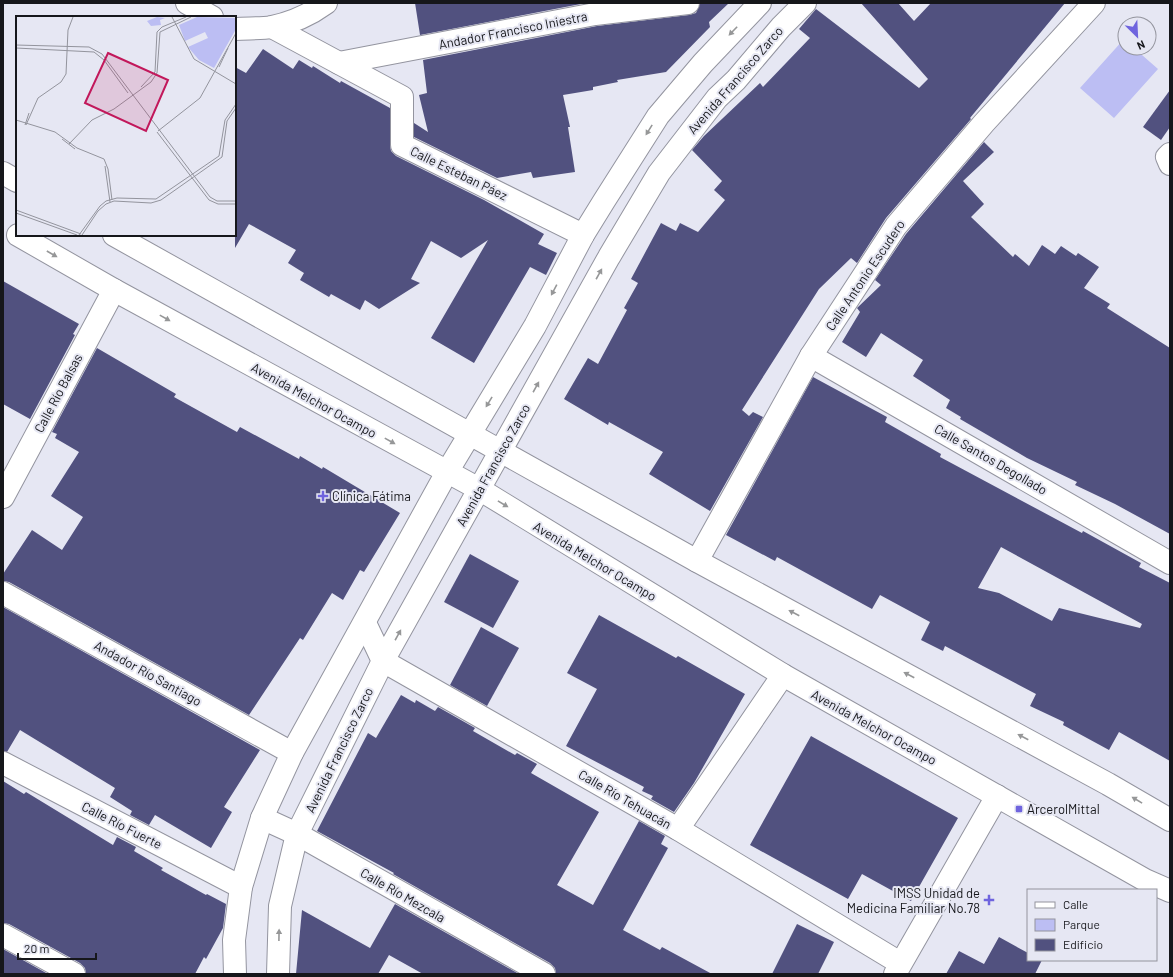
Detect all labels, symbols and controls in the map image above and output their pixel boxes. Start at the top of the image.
street label: Andador Francisco Iniestra [437,8,589,52]
inset map [16,16,236,236]
north arrow [1117,16,1157,56]
street label: Avenida Francisco Zarco [684,23,786,137]
one-way arrow [729,26,738,36]
text: N [1135,38,1147,53]
one-way arrow [645,125,653,135]
street label: Calle Esteban Páez [408,143,510,203]
street label: Calle Antonio Escudero [822,217,908,333]
one-way arrow [46,251,58,258]
one-way arrow [596,268,603,279]
one-way arrow [551,284,557,296]
one-way arrow [159,315,171,321]
street label: Calle Río Balsas [30,351,86,435]
street label: Avenida Melchor Ocampo [249,359,379,441]
one-way arrow [533,381,539,393]
one-way arrow [485,396,492,408]
street label: Avenida Francisco Zarco [453,401,533,529]
street label: Calle Santos Degollado [932,420,1050,498]
one-way arrow [384,437,396,444]
place label: Clínica Fátima [332,488,411,504]
marker: Clínica Fátima [317,490,329,502]
one-way arrow [497,501,509,508]
street label: Avenida Melchor Ocampo [531,518,659,604]
one-way arrow [789,610,800,617]
one-way arrow [394,629,401,641]
street label: Andador Río Santiago [91,637,205,709]
one-way arrow [903,672,915,679]
street label: Avenida Francisco Zarco [302,685,376,815]
street label: Avenida Melchor Ocampo [809,686,939,768]
one-way arrow [1017,734,1029,741]
street label: Calle Río Tehuacán [576,766,674,832]
one-way arrow [1131,797,1143,804]
street label: Calle Río Fuerte [79,798,165,852]
place label: ArcerolMittal [1027,801,1100,817]
marker: ArcerolMittal [1014,804,1024,814]
street label: Calle Río Mezcala [358,864,448,926]
place label: IMSS Unidad de Medicina Familiar No.78 [847,885,980,916]
legend [1027,889,1157,961]
marker: IMSS Unidad de Medicina Familiar No.78 [983,894,995,906]
text: Calle [1063,897,1088,911]
text: Parque [1063,917,1100,931]
one-way arrow [276,928,282,941]
scale bar [18,935,96,961]
text: Edificio [1063,937,1103,951]
text: 20 m [24,941,50,955]

